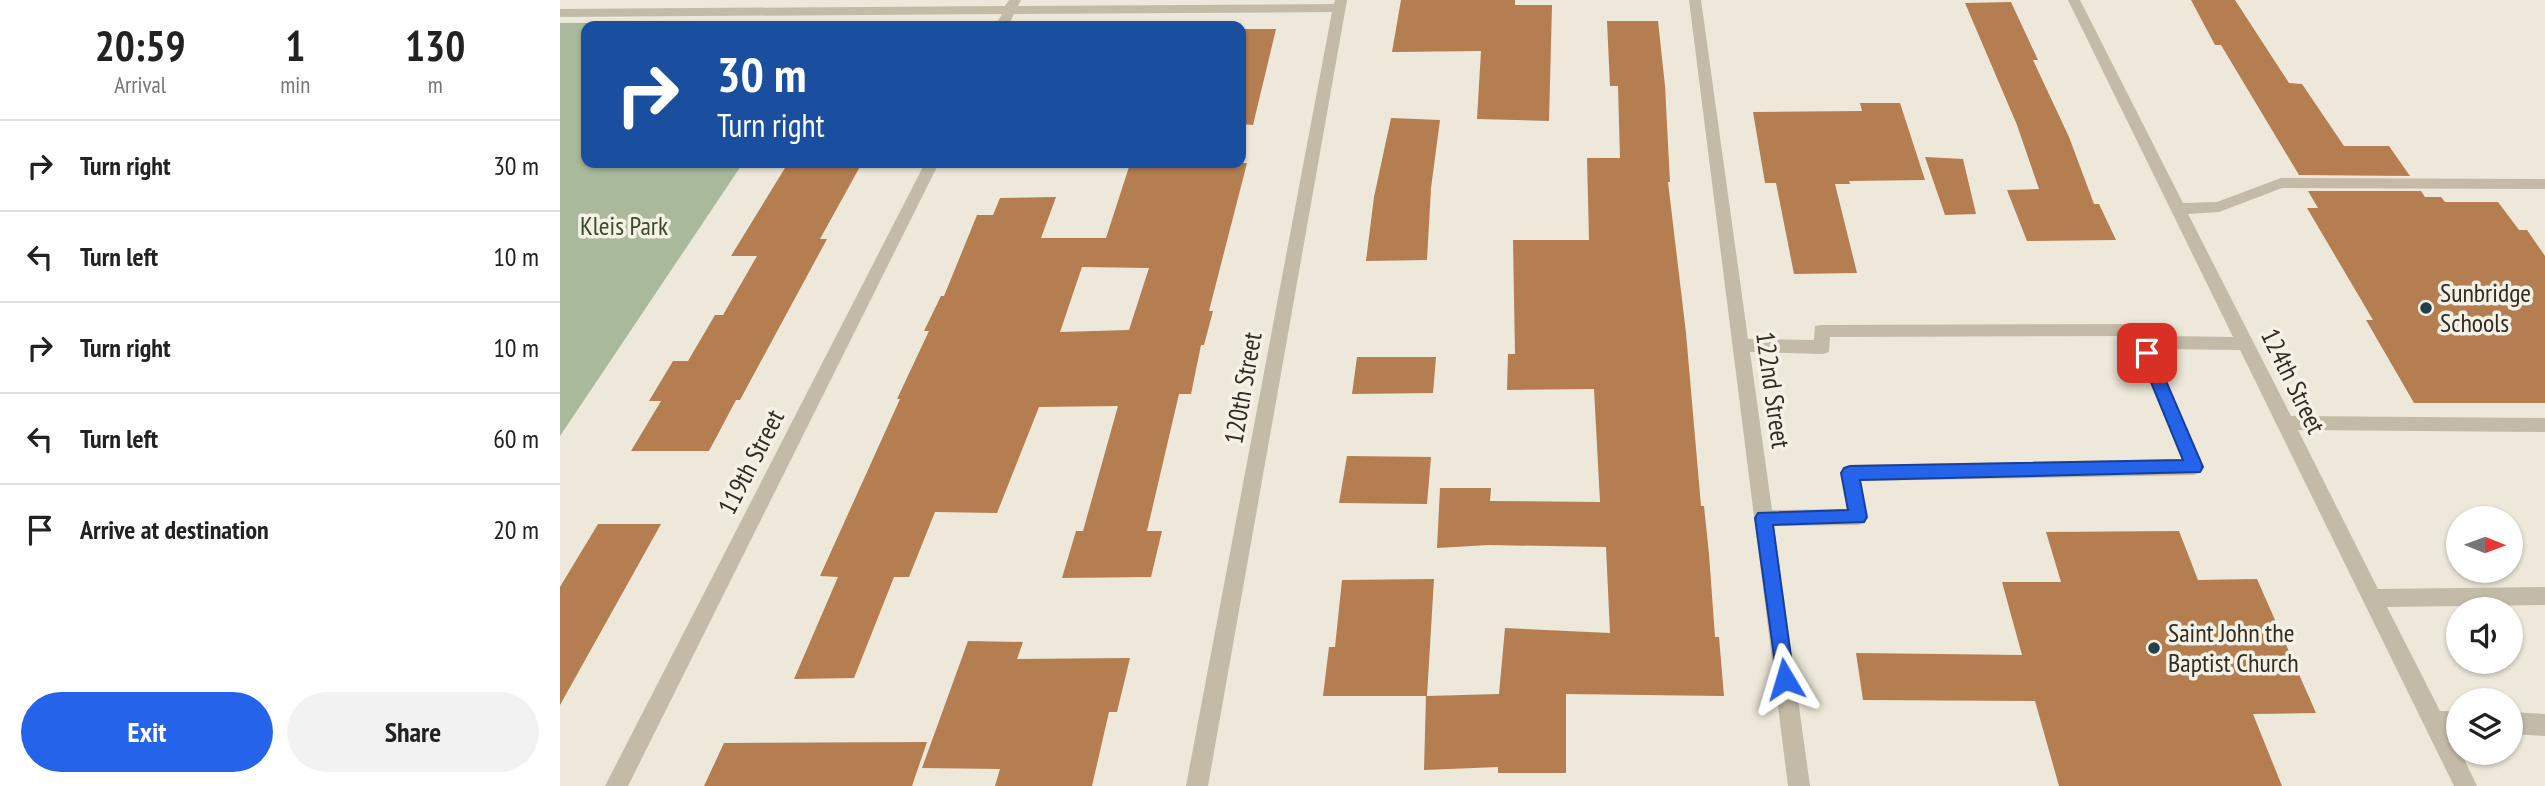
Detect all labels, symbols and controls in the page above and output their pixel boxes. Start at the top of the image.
text: 20:59 [95,18,186,73]
text: 1 [285,18,305,73]
text: 130 [405,18,465,73]
text: 30 m [717,42,806,106]
icon: right [602,49,693,140]
text: Arrival [114,70,166,99]
text: min [280,70,310,99]
text: m [428,70,443,99]
text: Turn right [717,104,825,146]
icon: right [21,147,59,185]
text: Turn right [80,149,171,182]
text: 30 m [493,149,539,182]
park label: Kleis Park [580,209,668,242]
icon: left [21,238,59,276]
text: Turn left [80,240,158,273]
text: 10 m [493,240,539,273]
place label: Sunbridge Schools [2440,276,2531,339]
marker: Sunbridge Schools [2418,300,2434,316]
pin [2117,323,2177,383]
street label: 124th Street [2254,323,2333,439]
icon: right [21,329,59,367]
street label: 120th Street [1216,329,1269,446]
street label: 122nd Street [1749,330,1798,450]
text: Turn right [80,331,171,364]
text: 10 m [493,331,539,364]
icon: arrive [2128,334,2166,372]
street label: 119th Street [710,404,791,520]
icon: left [21,420,59,458]
text: Turn left [80,422,158,455]
text: 60 m [493,422,539,455]
north arrow [2446,506,2524,583]
map controls [2446,506,2523,765]
icon: arrive [21,511,59,549]
text: Arrive at destination [80,513,269,546]
text: 20 m [493,513,539,546]
button: sound [2446,597,2523,674]
place label: Saint John the Baptist Church [2168,616,2299,679]
marker: Saint John the Baptist Church [2146,640,2162,656]
position arrow [1748,642,1822,716]
button: layers [2446,688,2523,765]
button: Exit [21,692,273,772]
button: Share [287,692,539,772]

